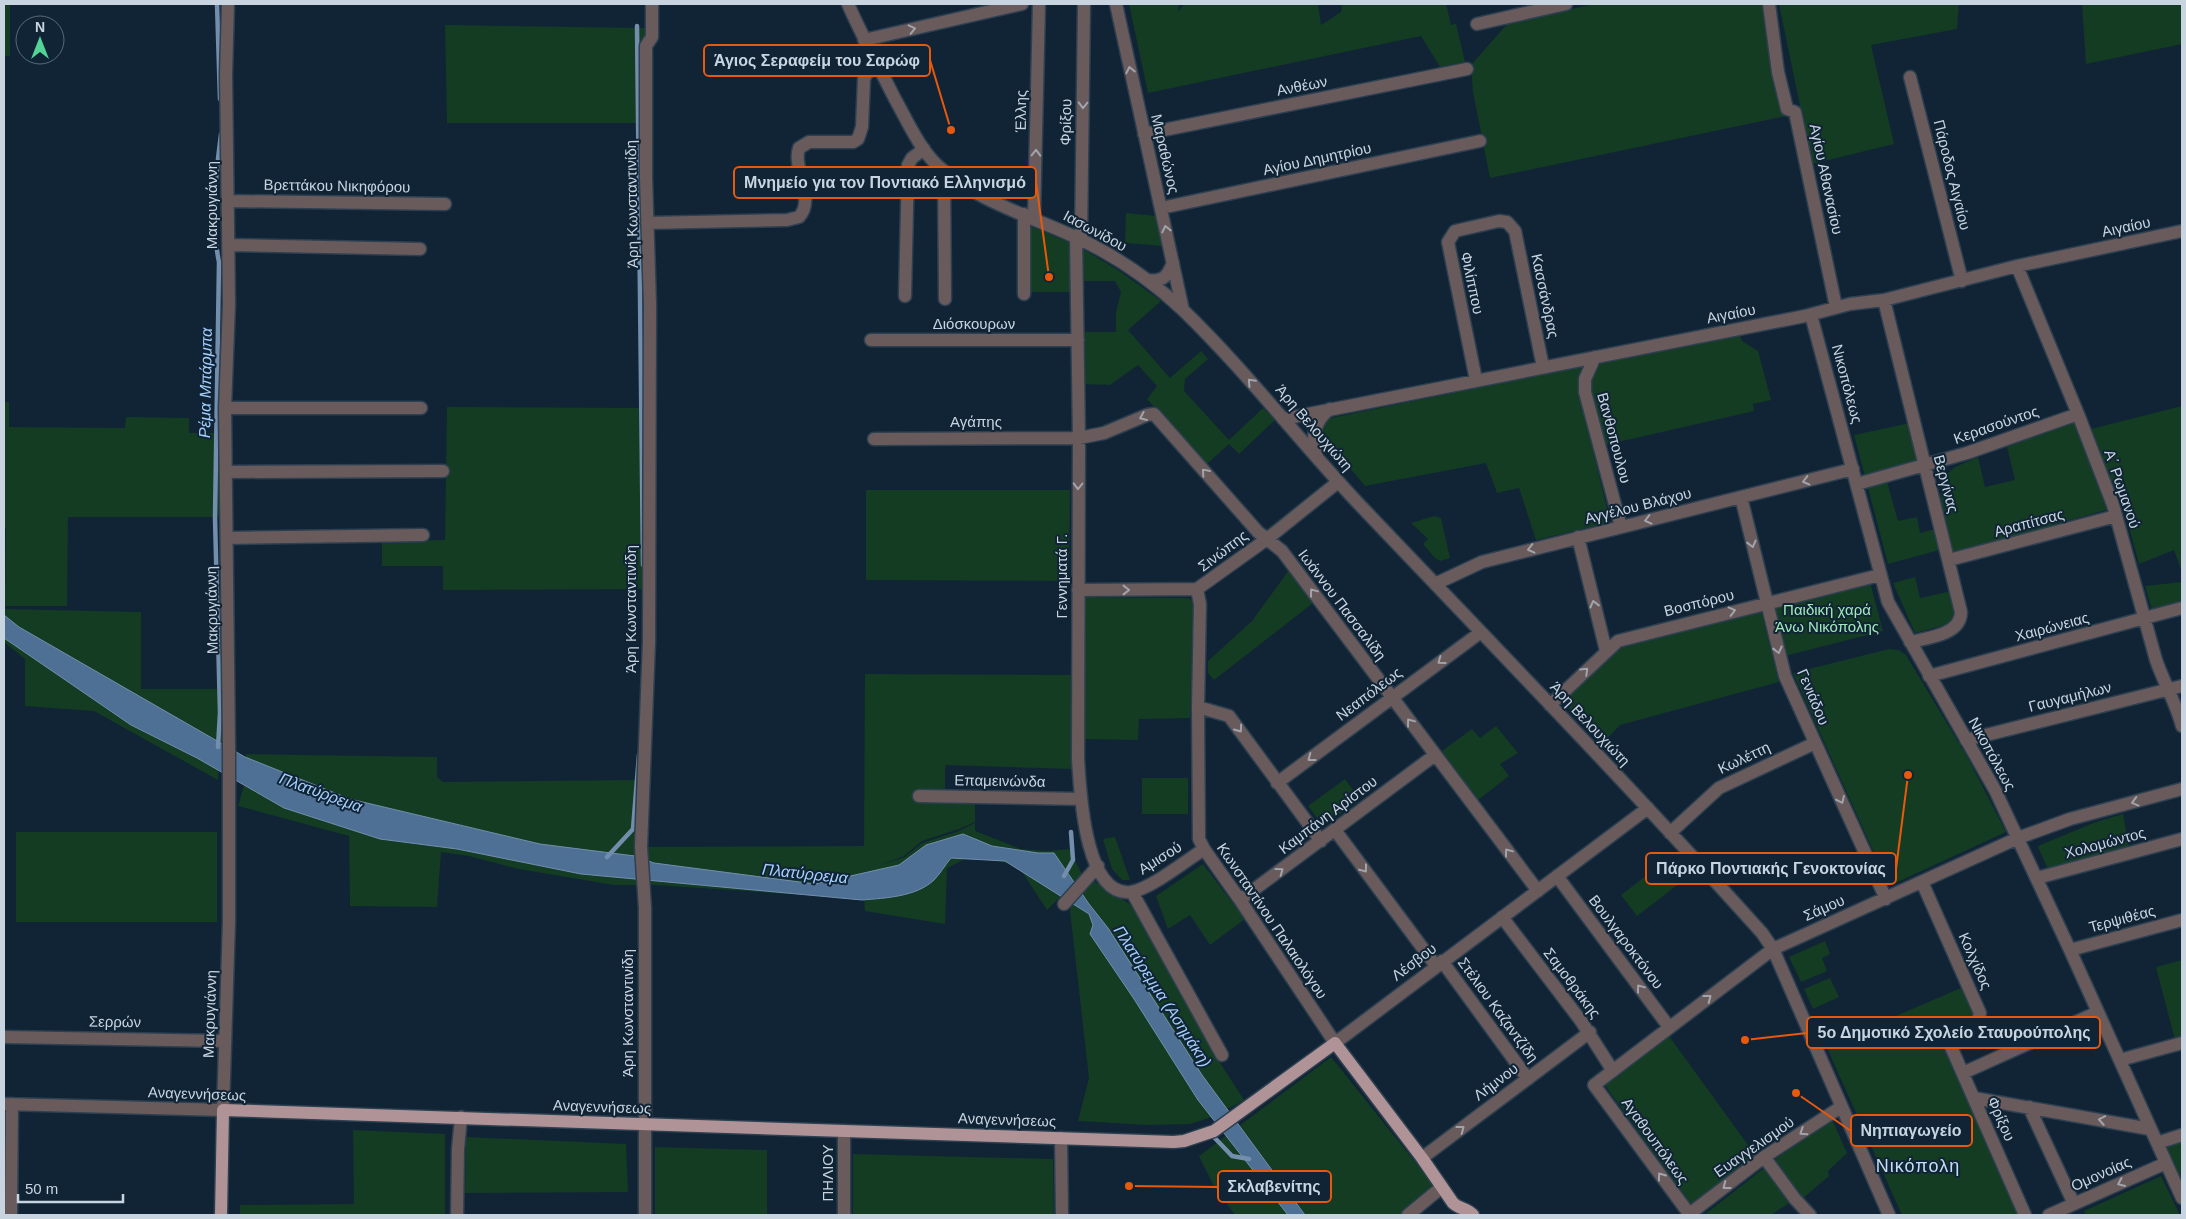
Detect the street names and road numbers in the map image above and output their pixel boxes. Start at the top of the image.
street label: Ανθέων [1275,72,1329,99]
street label: Έλλης [1012,90,1029,133]
street label: Φρίξου [1057,98,1074,145]
street label: Μαραθώνος [1148,112,1183,196]
street label: Πάροδος Αιγαίου [1931,118,1974,232]
street label: Αγίου Αθανασίου [1806,122,1847,236]
street label: Αγίου Δημητρίου [1261,139,1373,178]
street label: Άρη Κωνσταντινίδη [622,140,641,268]
street label: Μακρυγιάννη [203,161,220,249]
street label: Βρεττάκου Νικηφόρου [264,176,411,195]
street label: Ιασωνίδου [1061,207,1130,254]
street label: Αιγαίου [2100,213,2152,240]
street label: Φιλίππου [1458,250,1487,316]
street label: Κασσάνδρας [1528,252,1563,340]
street label: Αιγαίου [1705,300,1757,327]
street label: Διόσκουρων [933,315,1015,332]
street label: Νικοπόλεως [1829,342,1866,425]
street label: Άρη Βελουχιώτη [1272,381,1356,474]
street label: Βανθοπουλου [1594,391,1635,485]
street label: Κερασούντος [1951,402,2040,447]
street label: Αγάπης [950,413,1002,430]
street label: Α΄ Ρωμανού [2101,447,2144,530]
street label: Βεργίνας [1931,453,1962,515]
street label: Αγγέλου Βλάχου [1583,484,1693,527]
street label: Αραπίτσας [1992,505,2066,540]
street label: Σινώπης [1195,527,1251,575]
street label: Γεννηματά Γ. [1053,534,1070,618]
street label: Άρη Κωνσταντινίδη [622,545,639,673]
street label: Ιωάννου Πασσαλίδη [1295,546,1390,664]
street label: Μακρυγιάννη [202,566,221,654]
street label: Βοσπόρου [1662,586,1736,619]
street label: Χαιρώνειας [2013,609,2091,645]
street label: Νεαπόλεως [1333,663,1405,724]
street label: Γενιάδου [1794,666,1833,727]
street label: Άρη Βελουχιώτη [1547,678,1634,769]
street label: Γαυγαμήλων [2027,678,2113,715]
street label: Νικοπόλεως [1965,714,2020,793]
street label: Κωλέττη [1715,738,1773,777]
street label: Επαμεινώνδα [954,771,1046,790]
street label: Καμπάνη Αρίστου [1275,772,1380,857]
street label: Χολομώντος [2063,824,2147,861]
street label: Αμισού [1135,838,1185,877]
street label: Κωνσταντίνου Παλαιολόγου [1214,840,1331,1002]
street label: Βουλγαροκτόνου [1586,891,1667,992]
street label: Σάμου [1801,891,1847,924]
street label: Τερψιθέας [2087,902,2157,935]
street label: Κολχίδος [1955,930,1996,992]
street label: Λέσβου [1388,939,1439,984]
street label: Σαμοθράκης [1540,944,1604,1021]
street label: Άρη Κωνσταντινίδη [619,949,636,1077]
street label: Στέλιου Καζαντζίδη [1455,954,1542,1065]
street label: Μακρυγιάννη [199,970,220,1058]
street label: Σερρών [89,1013,141,1030]
street label: Λήμνου [1470,1059,1521,1104]
street label: Αναγεννήσεως [148,1083,246,1104]
street label: Αγαθουπόλεως [1618,1094,1692,1187]
street label: Φρίξου [1984,1094,2019,1144]
street label: Αναγεννήσεως [553,1096,651,1117]
street label: Αναγεννήσεως [958,1109,1056,1130]
street label: Ευαγγελισμού [1710,1113,1797,1180]
street label: ΠΗΛΙΟΥ [819,1144,836,1202]
street label: Ομονοίας [2068,1153,2133,1194]

